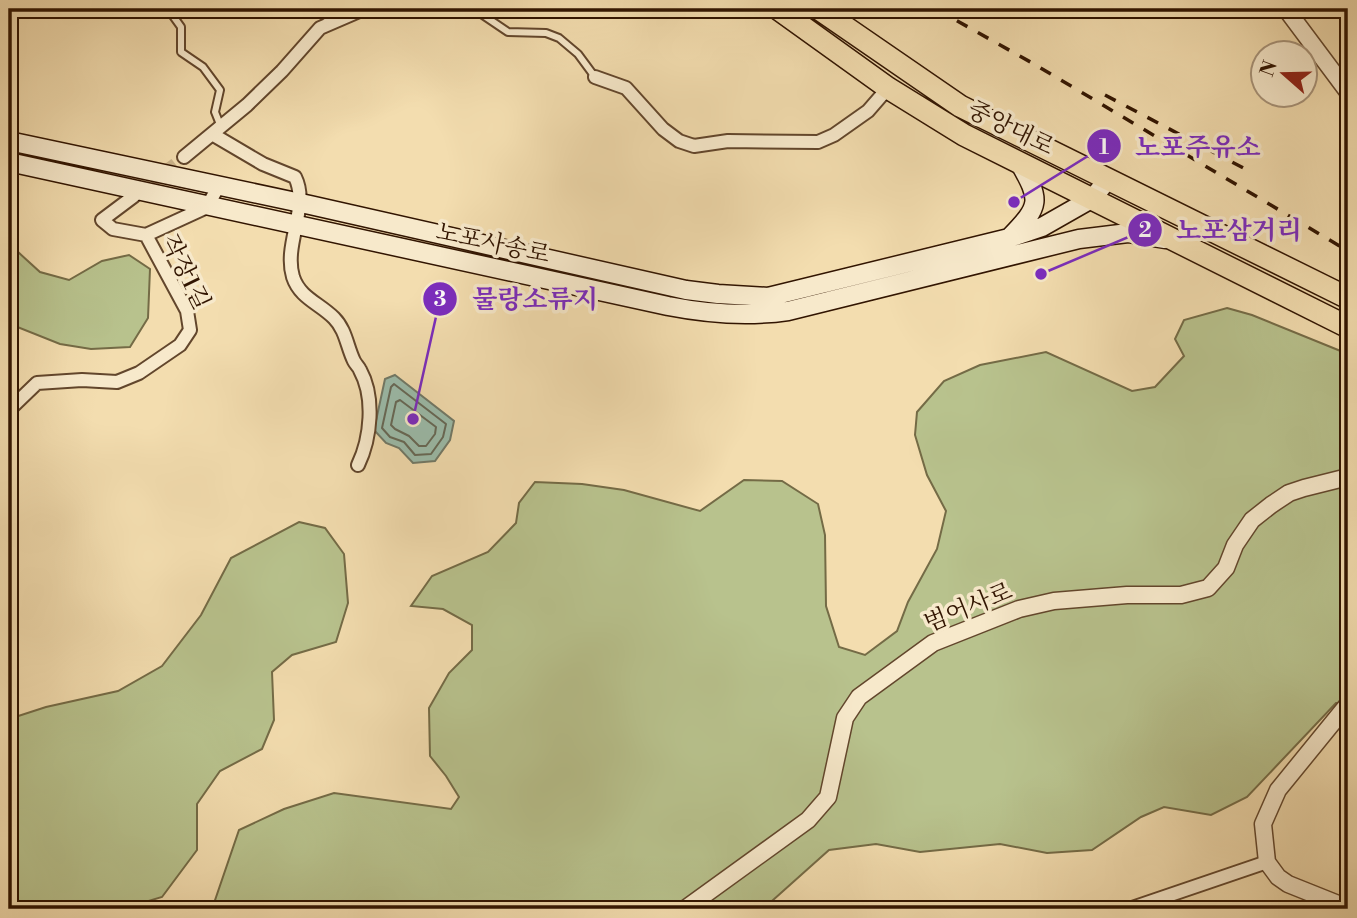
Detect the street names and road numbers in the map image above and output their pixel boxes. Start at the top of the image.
street label: 중앙대로 [962,95,1059,163]
street label: 노포사송로 [433,217,553,271]
street label: 작장1길 [154,230,216,315]
street label: 범어사로 [920,577,1017,639]

